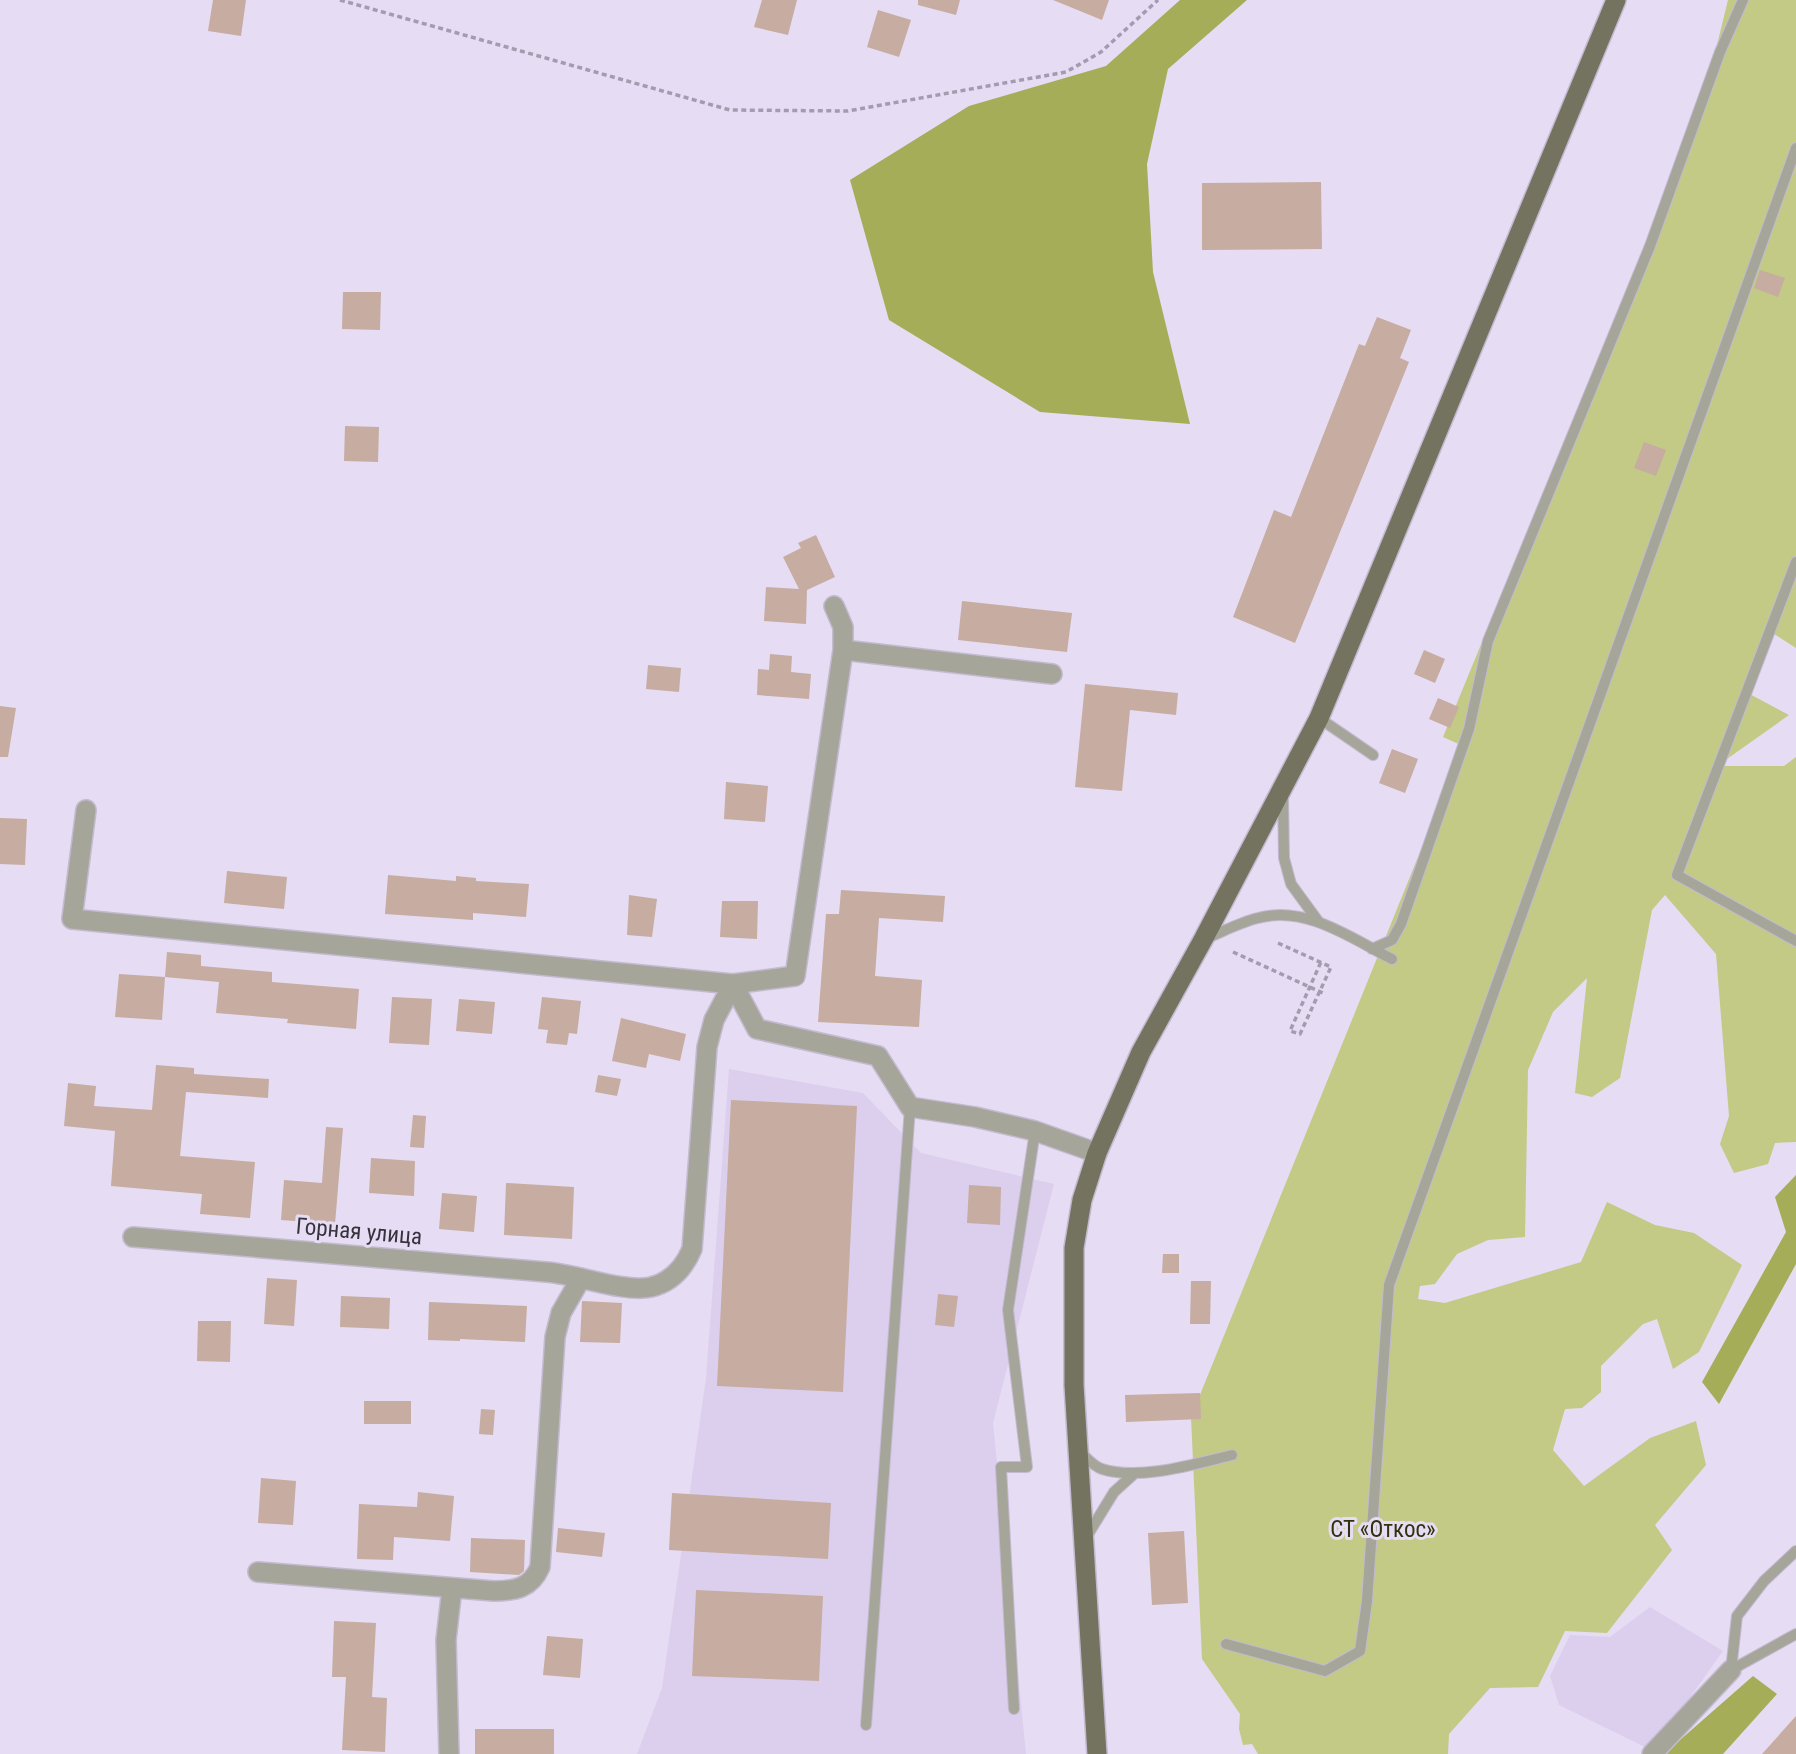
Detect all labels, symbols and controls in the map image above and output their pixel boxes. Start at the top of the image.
street label: Горная улица [295,1213,423,1250]
park label: СТ «Откос» [1330,1516,1436,1543]

